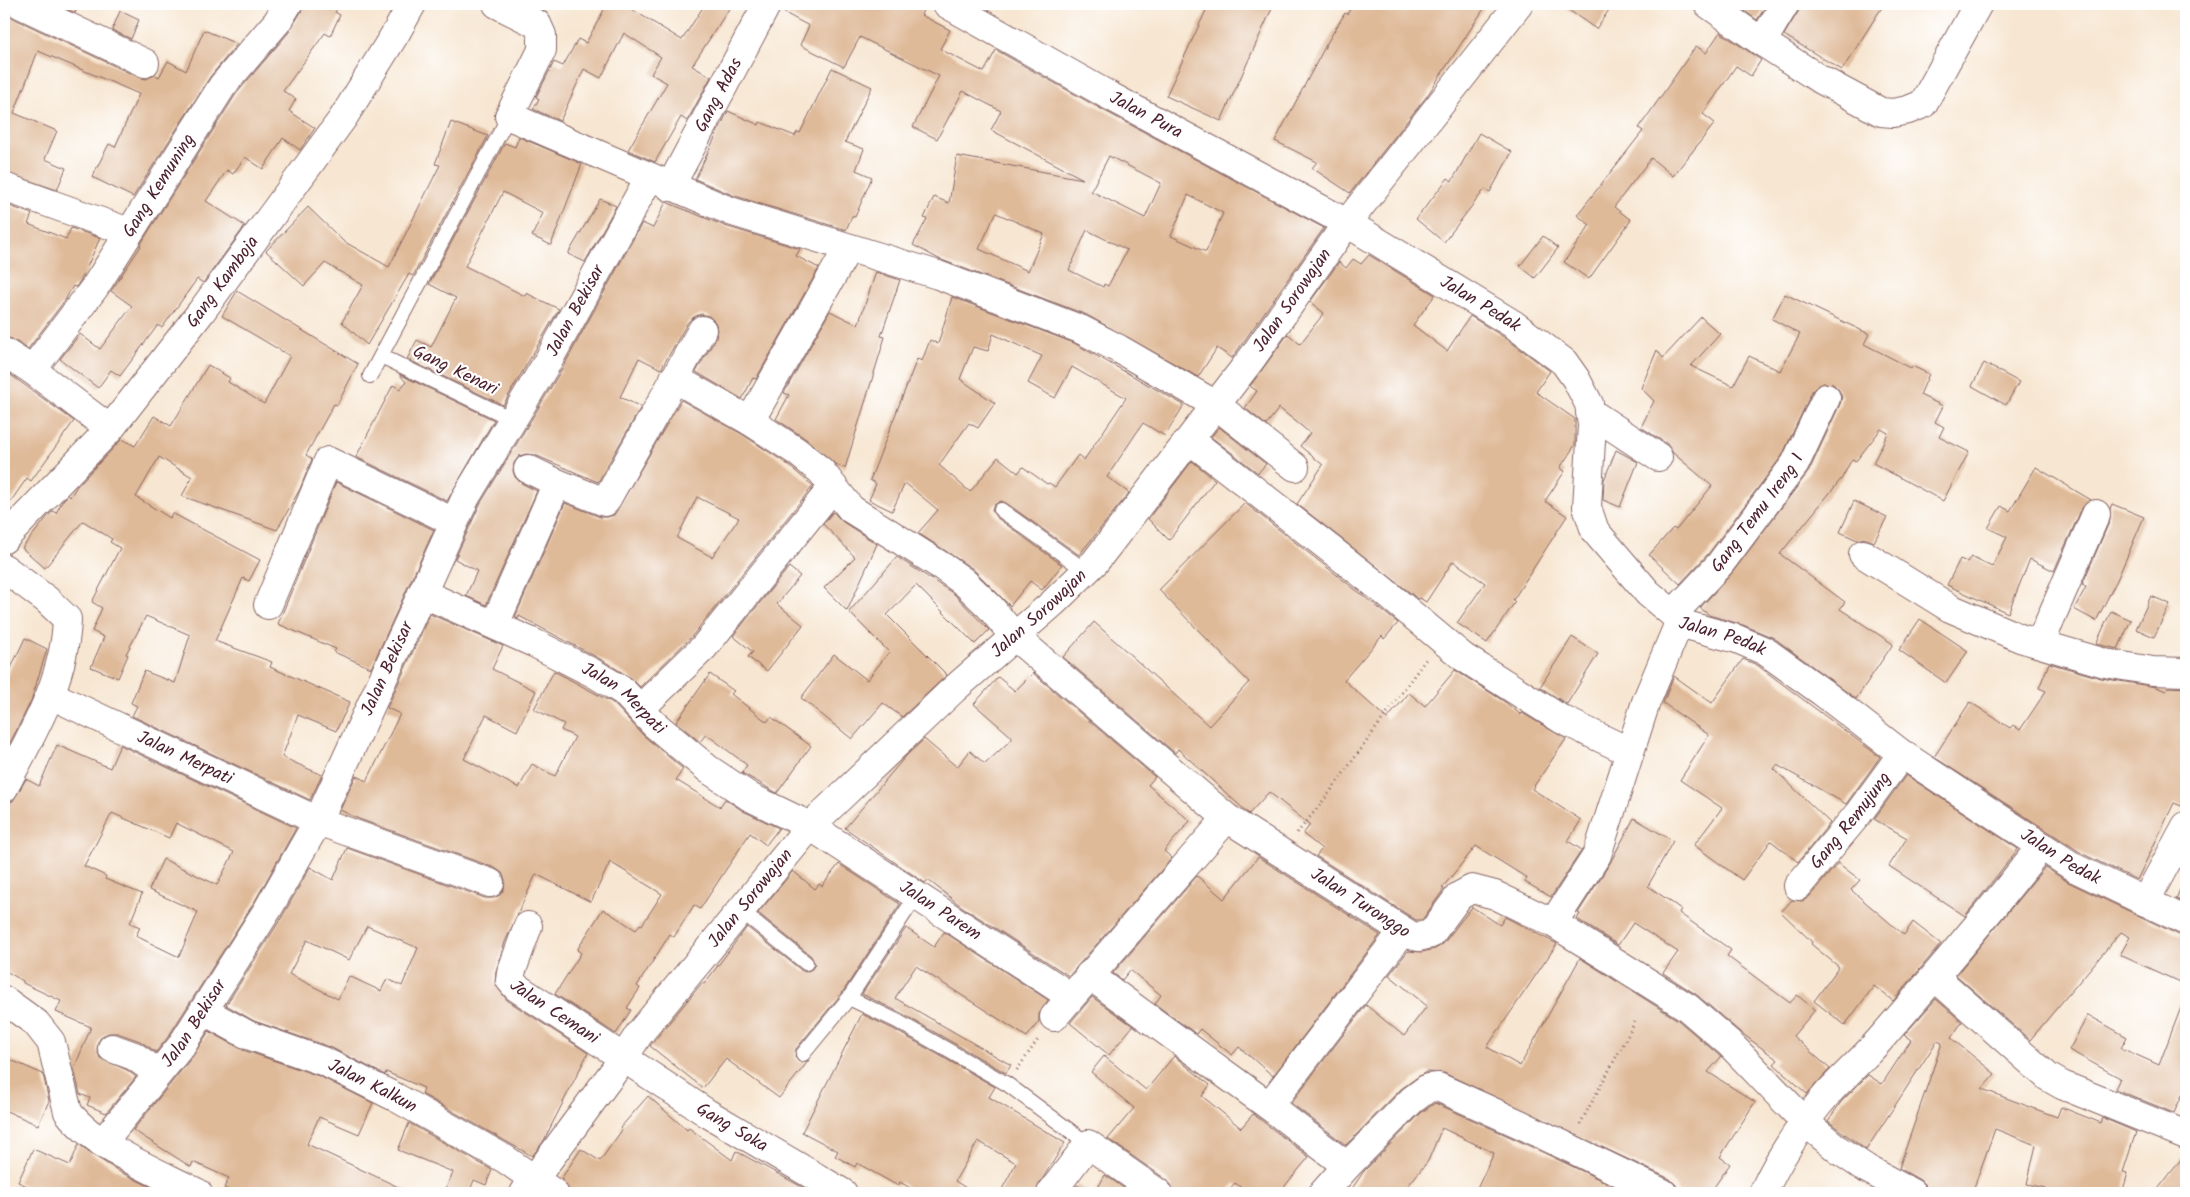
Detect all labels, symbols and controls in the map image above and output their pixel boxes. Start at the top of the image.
street label: Gang Adas [687,52,751,138]
street label: Jalan Pura [1104,84,1188,147]
street label: Gang Kemuning [115,128,203,244]
street label: Gang Kamboja [179,230,267,335]
street label: Jalan Sorowajan [1246,242,1339,358]
street label: Jalan Bekisar [539,259,613,362]
street label: Jalan Pedak [1434,268,1528,340]
street label: Gang Kenari [407,338,503,404]
street label: Gang Temu Ireng I [1704,449,1812,580]
street label: Jalan Sorowajan [984,562,1094,665]
street label: Jalan Pedak [1675,609,1771,665]
street label: Jalan Bekisar [353,616,422,721]
street label: Jalan Merpati [576,655,673,743]
street label: Jalan Merpati [132,723,238,794]
street label: Gang Remujung [1803,766,1899,876]
street label: Jalan Pedak [2014,821,2106,893]
street label: Jalan Sorowajan [701,842,800,954]
street label: Jalan Turonggo [1305,860,1416,946]
street label: Jalan Parem [893,873,987,949]
street label: Jalan Bekisar [154,973,235,1074]
street label: Jalan Cemani [501,973,605,1053]
street label: Jalan Kalkun [323,1051,423,1121]
street label: Gang Soka [690,1095,774,1160]

